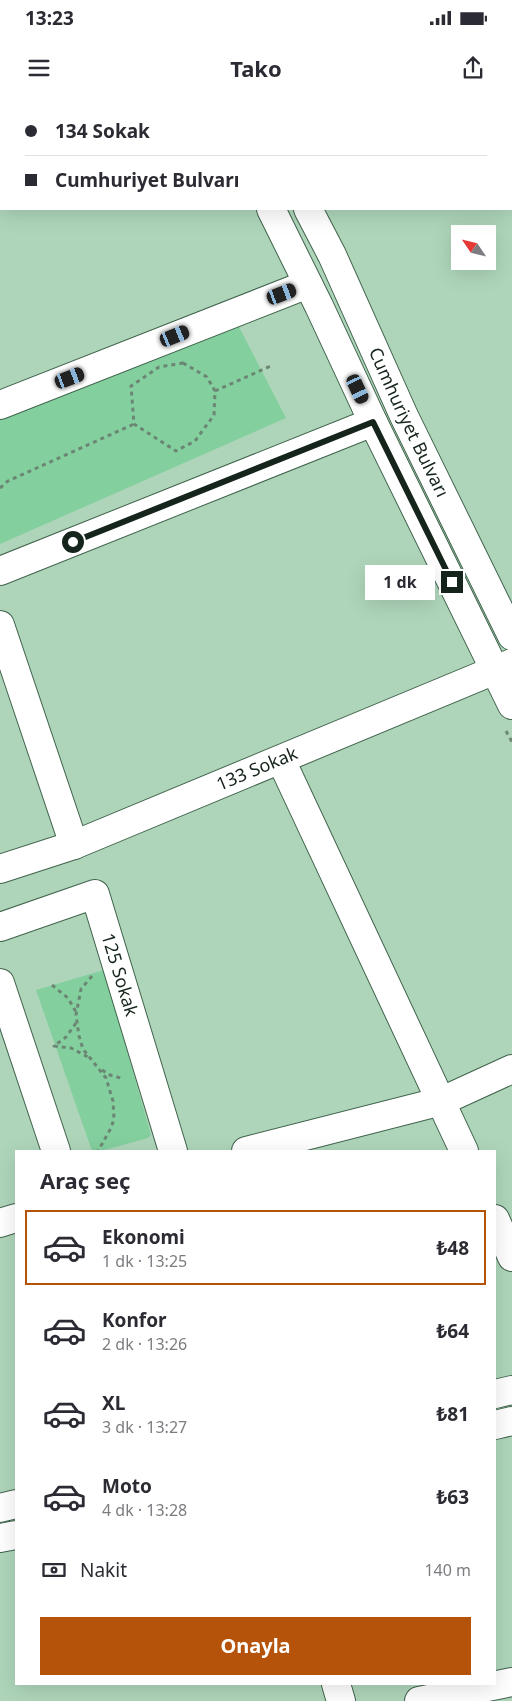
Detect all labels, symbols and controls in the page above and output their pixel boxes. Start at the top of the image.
text: 13:23 [25,5,74,31]
text: Tako [230,53,282,83]
icon: menu [25,54,53,82]
icon: share [459,54,487,82]
text: 134 Sokak [55,118,150,144]
text: Cumhuriyet Bulvarı [55,167,239,193]
north arrow [451,225,496,270]
map controls [451,225,496,270]
car [265,282,298,306]
car [158,323,191,349]
street label: Cumhuriyet Bulvarı [364,343,455,501]
car [53,366,86,390]
car [344,372,371,406]
route start [62,531,84,553]
callout: 1 dk [364,564,434,600]
text: 1 dk [383,571,417,593]
route end [441,571,463,593]
street label: 133 Sokak [212,740,301,796]
street label: 125 Sokak [97,930,145,1019]
text: Araç seç [40,1165,130,1195]
text: Ekonomi [102,1224,185,1250]
icon: car [42,1225,87,1270]
text: ₺48 [436,1235,469,1261]
text: 1 dk · 13:25 [102,1250,187,1272]
text: Konfor [102,1307,167,1333]
icon: car [42,1308,87,1353]
text: ₺64 [436,1318,469,1344]
text: 2 dk · 13:26 [102,1333,187,1355]
text: XL [102,1390,125,1416]
icon: car [42,1391,87,1436]
text: ₺81 [436,1401,469,1427]
text: 3 dk · 13:27 [102,1416,187,1438]
text: Moto [102,1473,152,1499]
icon: car [42,1474,87,1519]
text: ₺63 [436,1484,469,1510]
text: 4 dk · 13:28 [102,1499,187,1521]
icon: cash [40,1556,68,1584]
text: Nakit [80,1557,127,1583]
text: 140 m [424,1559,471,1581]
button: Onayla [40,1617,471,1675]

